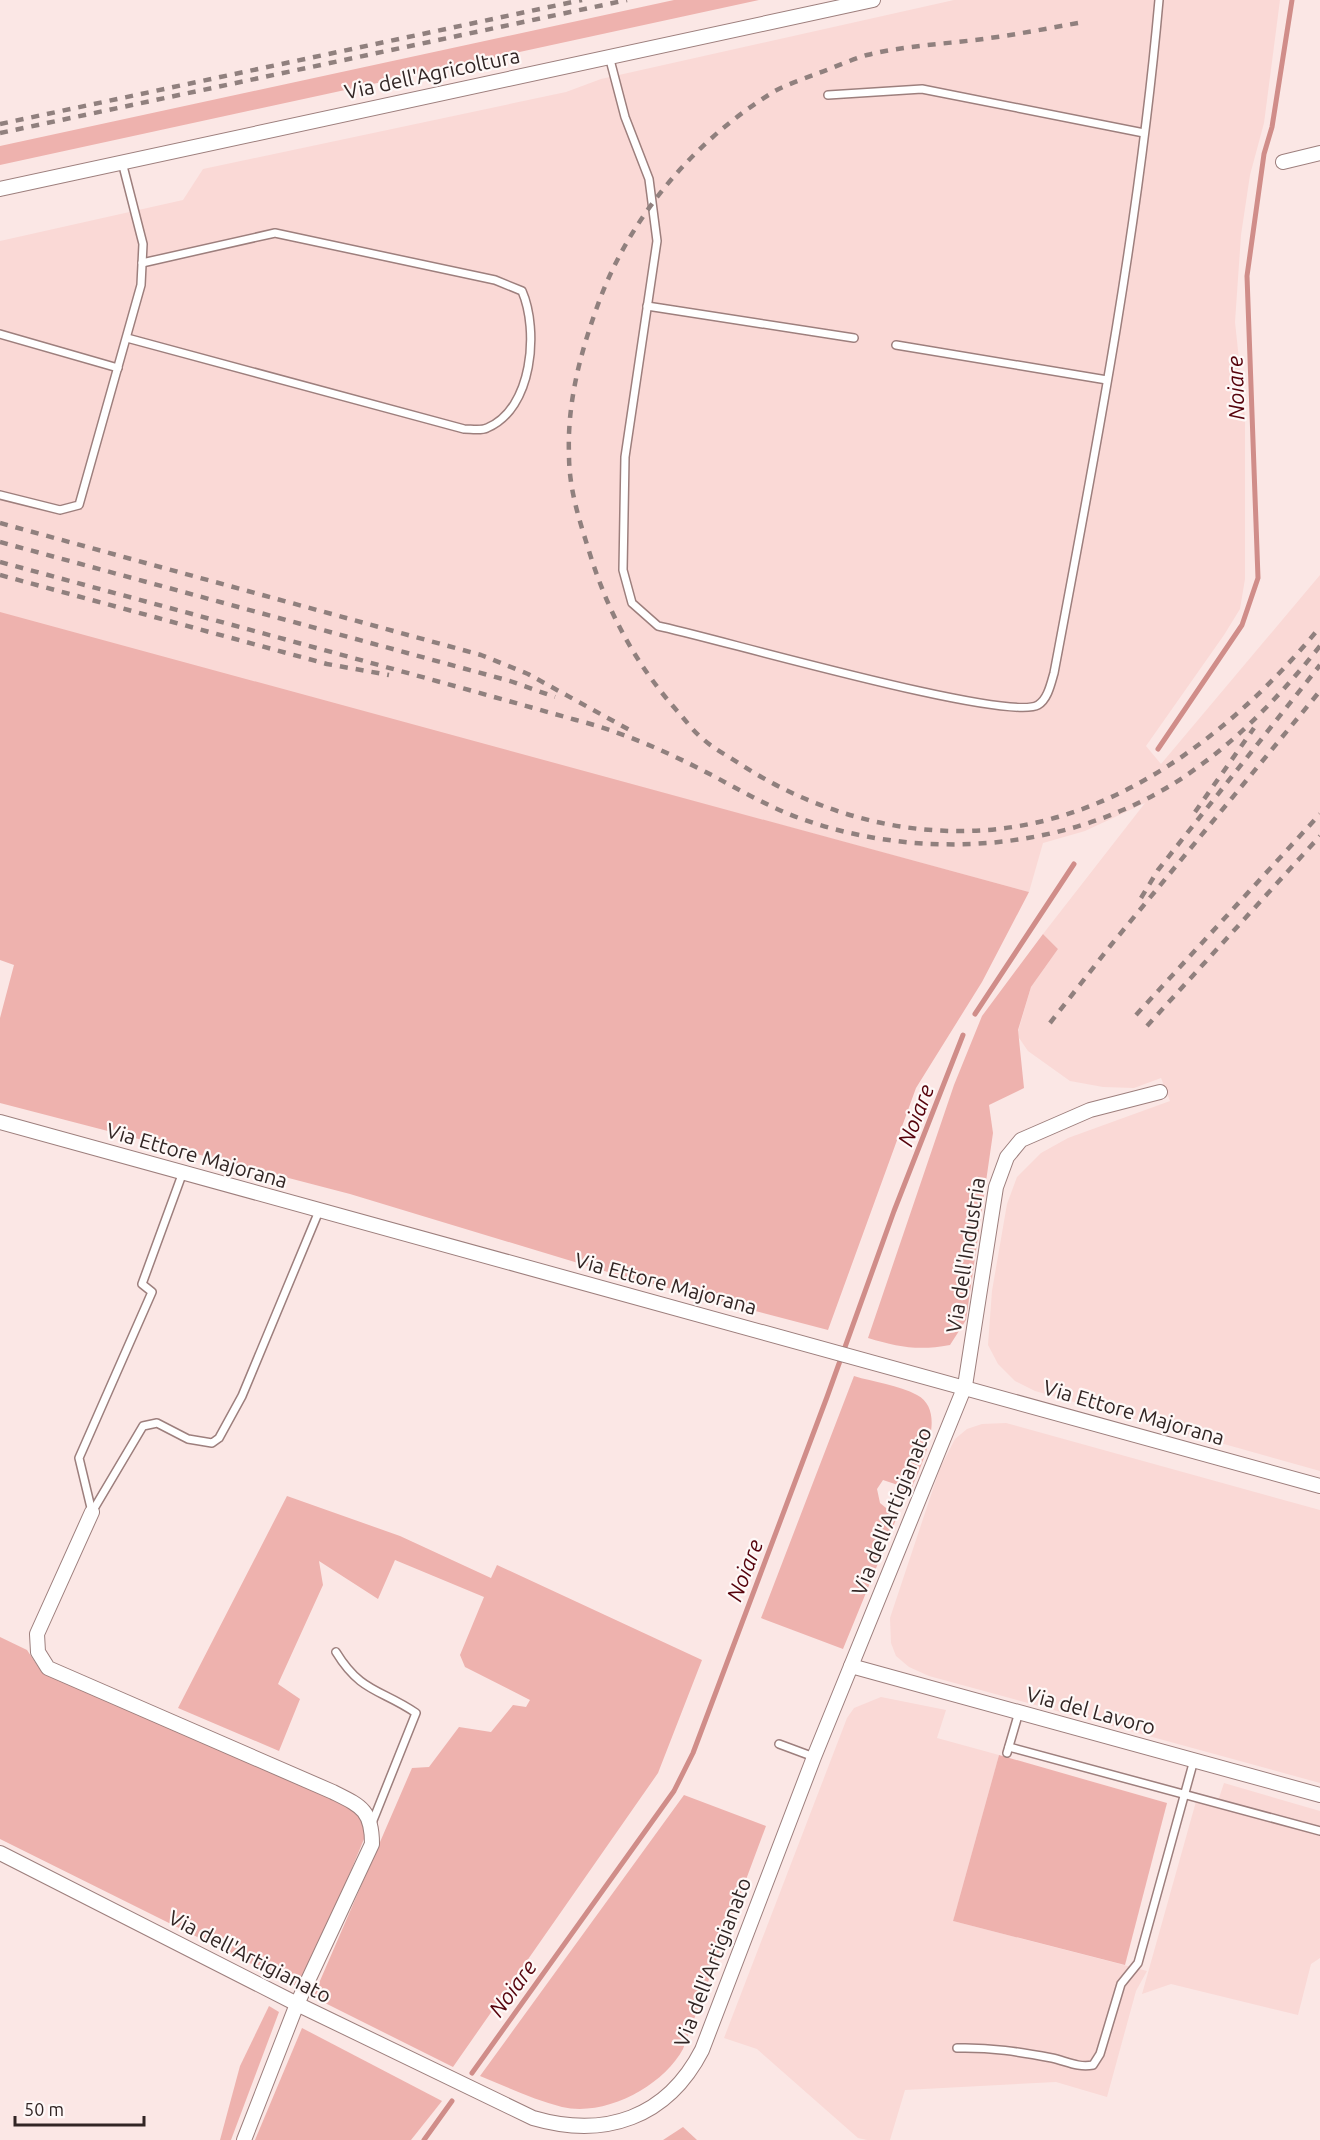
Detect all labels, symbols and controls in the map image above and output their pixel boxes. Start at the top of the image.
street label: Via dell'Agricoltura [342,43,522,103]
water label: Noiare [1221,356,1249,420]
water label: Noiare [892,1081,938,1149]
street label: Via Ettore Majorana [104,1118,290,1192]
street label: Via dell'Industria [941,1175,989,1335]
street label: Via Ettore Majorana [572,1247,760,1319]
street label: Via Ettore Majorana [1041,1375,1227,1449]
street label: Via dell'Artigianato [846,1423,936,1599]
water label: Noiare [721,1536,767,1604]
street label: Via del Lavoro [1024,1681,1158,1739]
street label: Via dell'Artigianato [669,1874,755,2050]
street label: Via dell'Artigianato [165,1905,335,2007]
water label: Noiare [483,1955,541,2021]
scale bar [15,2089,144,2127]
text: 50 m [24,2099,64,2119]

